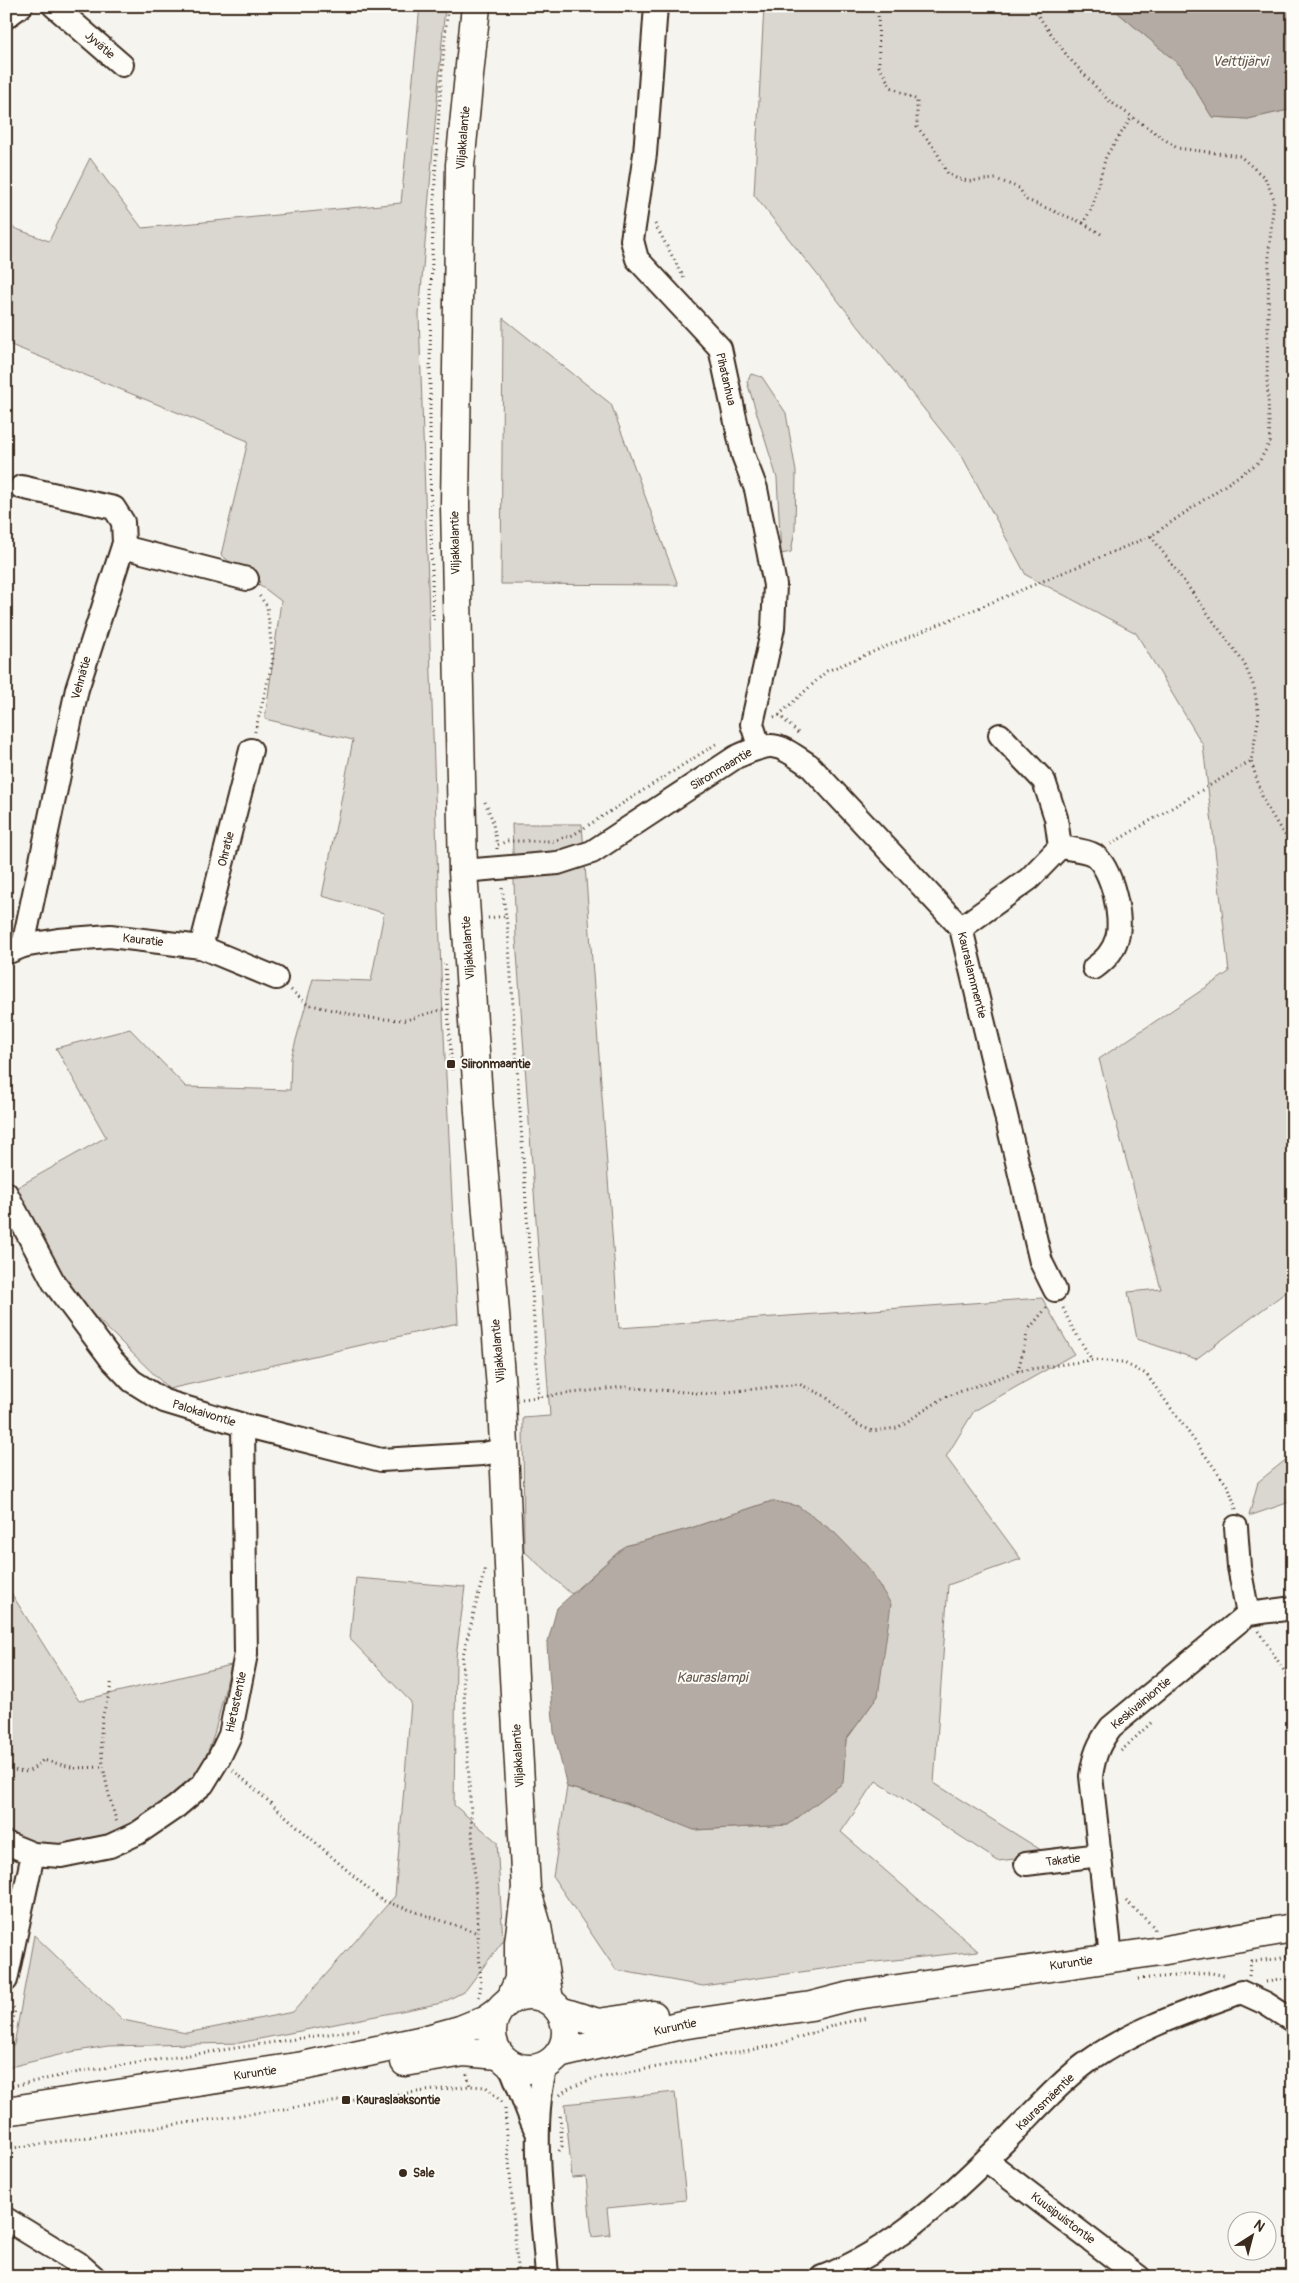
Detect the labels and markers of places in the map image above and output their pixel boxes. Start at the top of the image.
place label: Siironmaantie [461,1057,532,1072]
marker: Siironmaantie [445,1058,457,1070]
place label: Kauraslaaksontie [356,2093,441,2108]
marker: Kauraslaaksontie [340,2094,352,2106]
place label: Sale [413,2166,435,2181]
marker: Sale [397,2167,409,2179]

